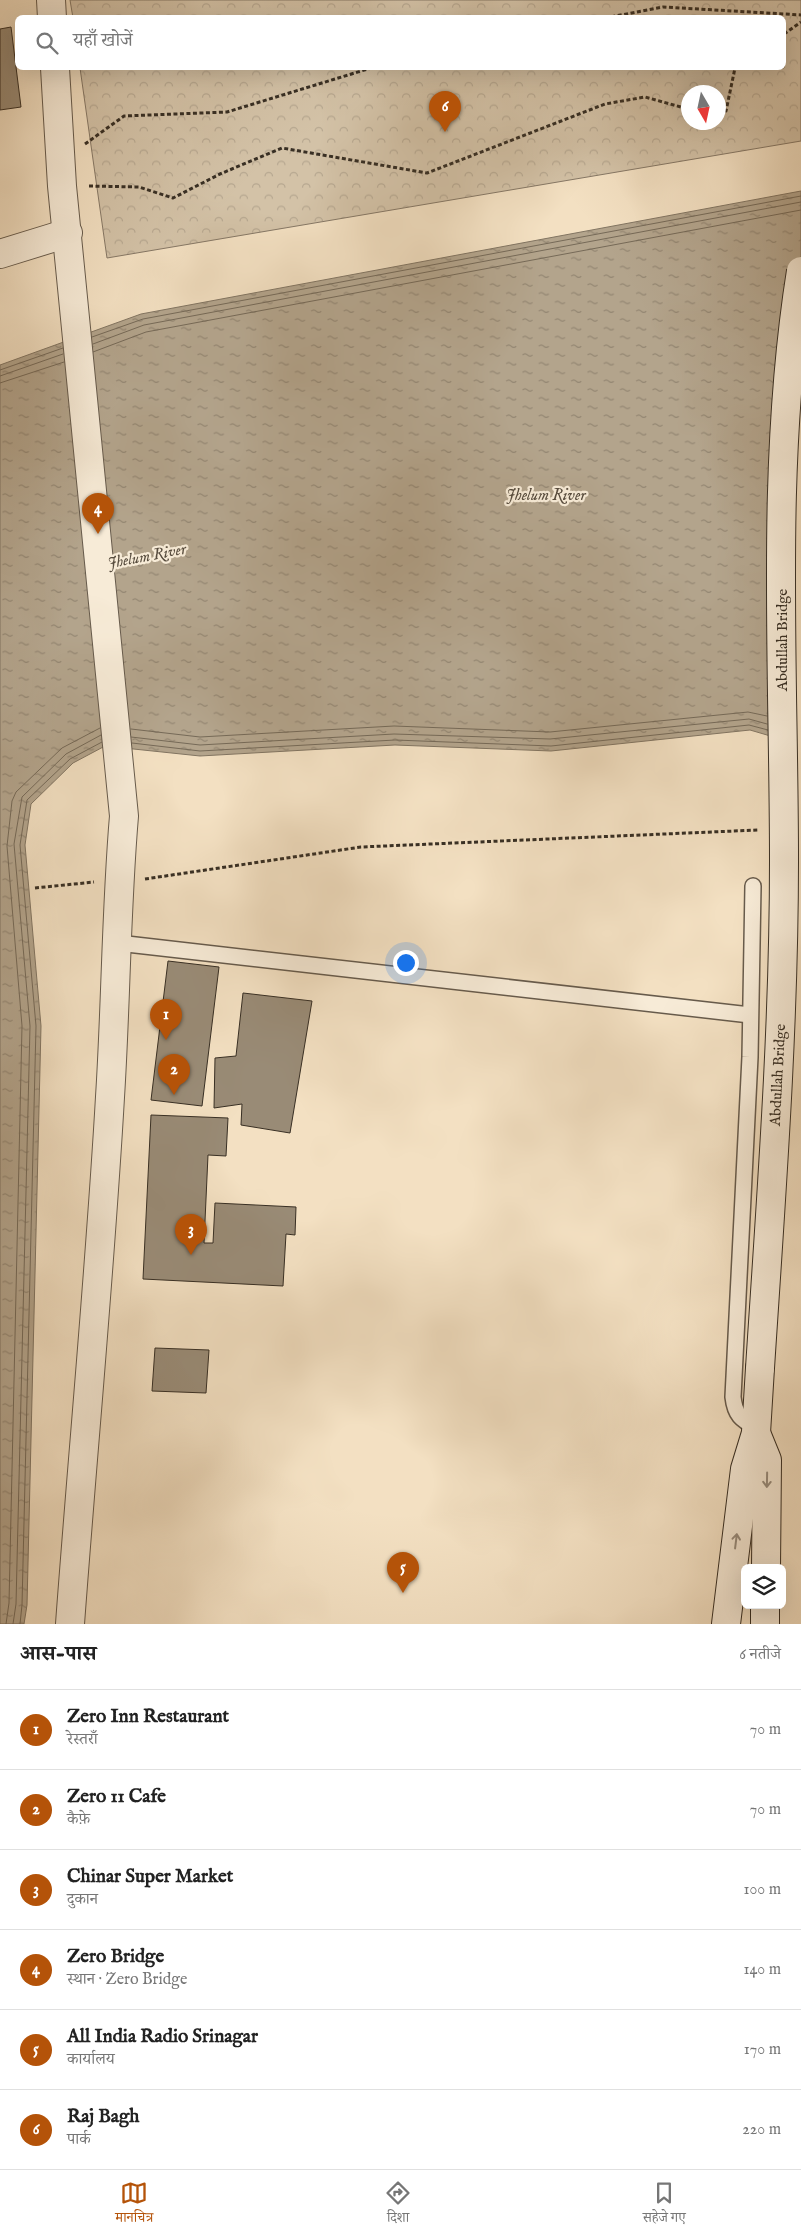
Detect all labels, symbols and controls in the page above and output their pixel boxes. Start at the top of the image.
search box [15,15,786,70]
icon: search [33,29,61,57]
text: यहाँ खोजें [73,29,133,53]
north arrow [681,85,726,130]
pin: 6 [429,91,461,132]
water label: Jhelum River [506,486,587,506]
pin: 4 [82,493,114,534]
water label: Jhelum River [106,539,189,574]
street label: Abdullah Bridge [773,589,792,692]
your location [393,950,419,976]
pin: 1 [150,999,182,1040]
street label: Abdullah Bridge [766,1023,790,1128]
pin: 2 [158,1054,190,1095]
pin: 3 [175,1214,207,1255]
one-way arrow [762,1471,772,1487]
one-way arrow [731,1533,741,1549]
pin: 5 [387,1552,419,1593]
map controls [741,1564,786,1609]
button: layers [741,1564,786,1609]
text: आस-पास [20,1641,97,1668]
text: 6 नतीजे [739,1645,781,1665]
text: Zero Inn Restaurant [67,1705,229,1729]
text: 1 [33,1720,39,1740]
text: 70 m [750,1720,781,1740]
text: रेस्तराँ [67,1730,98,1750]
text: Zero 11 Cafe [67,1785,166,1809]
text: 2 [32,1800,40,1820]
text: 70 m [750,1800,781,1820]
text: कैफ़े [67,1810,90,1830]
text: Chinar Super Market [67,1865,233,1889]
text: 3 [33,1880,39,1900]
text: 100 m [744,1880,781,1900]
text: दुकान [67,1890,98,1910]
text: Zero Bridge [67,1945,164,1969]
text: 4 [32,1960,40,1980]
text: 140 m [743,1960,781,1980]
text: स्थान · Zero Bridge [67,1970,187,1990]
text: All India Radio Srinagar [67,2025,258,2049]
text: 5 [33,2040,39,2060]
text: 170 m [744,2040,781,2060]
text: कार्यालय [67,2050,115,2070]
text: Raj Bagh [67,2105,139,2129]
text: 6 [33,2120,39,2140]
text: 220 m [742,2120,781,2140]
text: पार्क [67,2130,91,2150]
tab: मानचित्र [115,2179,153,2231]
tab: दिशा [384,2179,412,2231]
tab: सहेजे गए [643,2179,686,2231]

